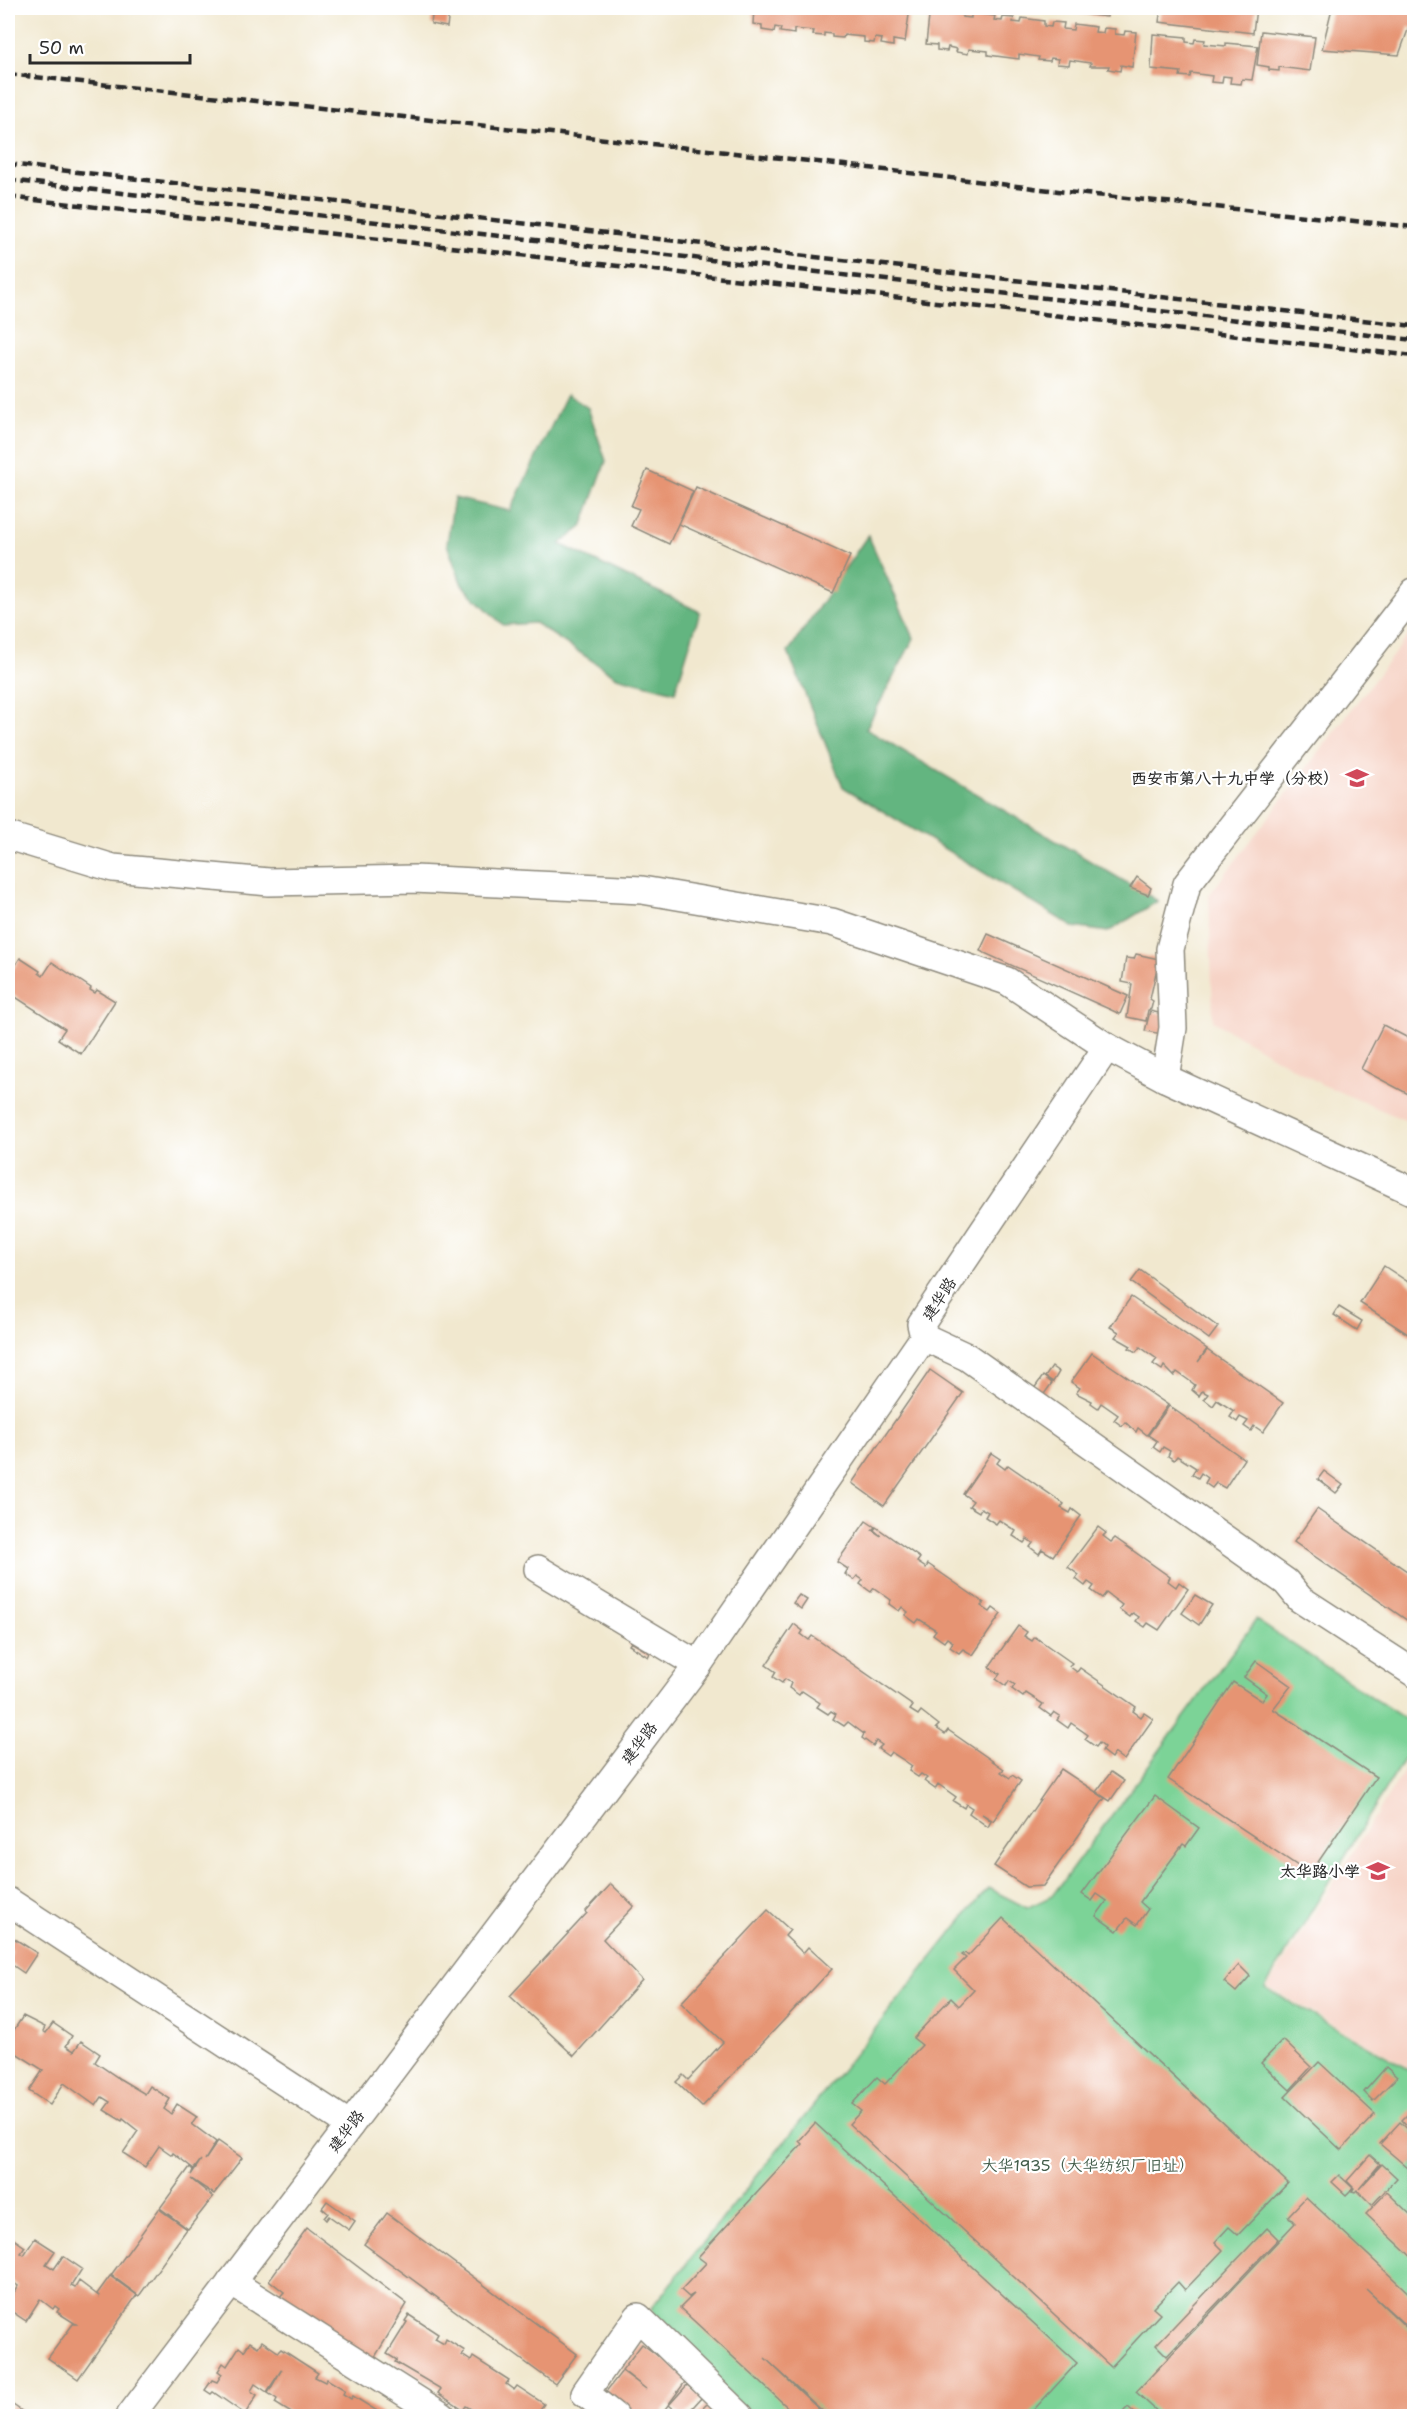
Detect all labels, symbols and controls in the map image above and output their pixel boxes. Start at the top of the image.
scale bar [30,27,190,65]
text: 50 m [39,36,84,60]
school or university icon: 西安市第八十九中学（分校） [1344,765,1370,791]
place label: 西安市第八十九中学（分校） [1131,768,1339,789]
street label: 建华路 [917,1273,961,1325]
street label: 建华路 [616,1718,662,1768]
school or university icon: 太华路小学 [1365,1858,1391,1884]
place label: 太华路小学 [1280,1861,1360,1882]
street label: 建华路 [323,2106,369,2156]
park label: 大华1935（大华纺织厂旧址） [982,2155,1195,2176]

